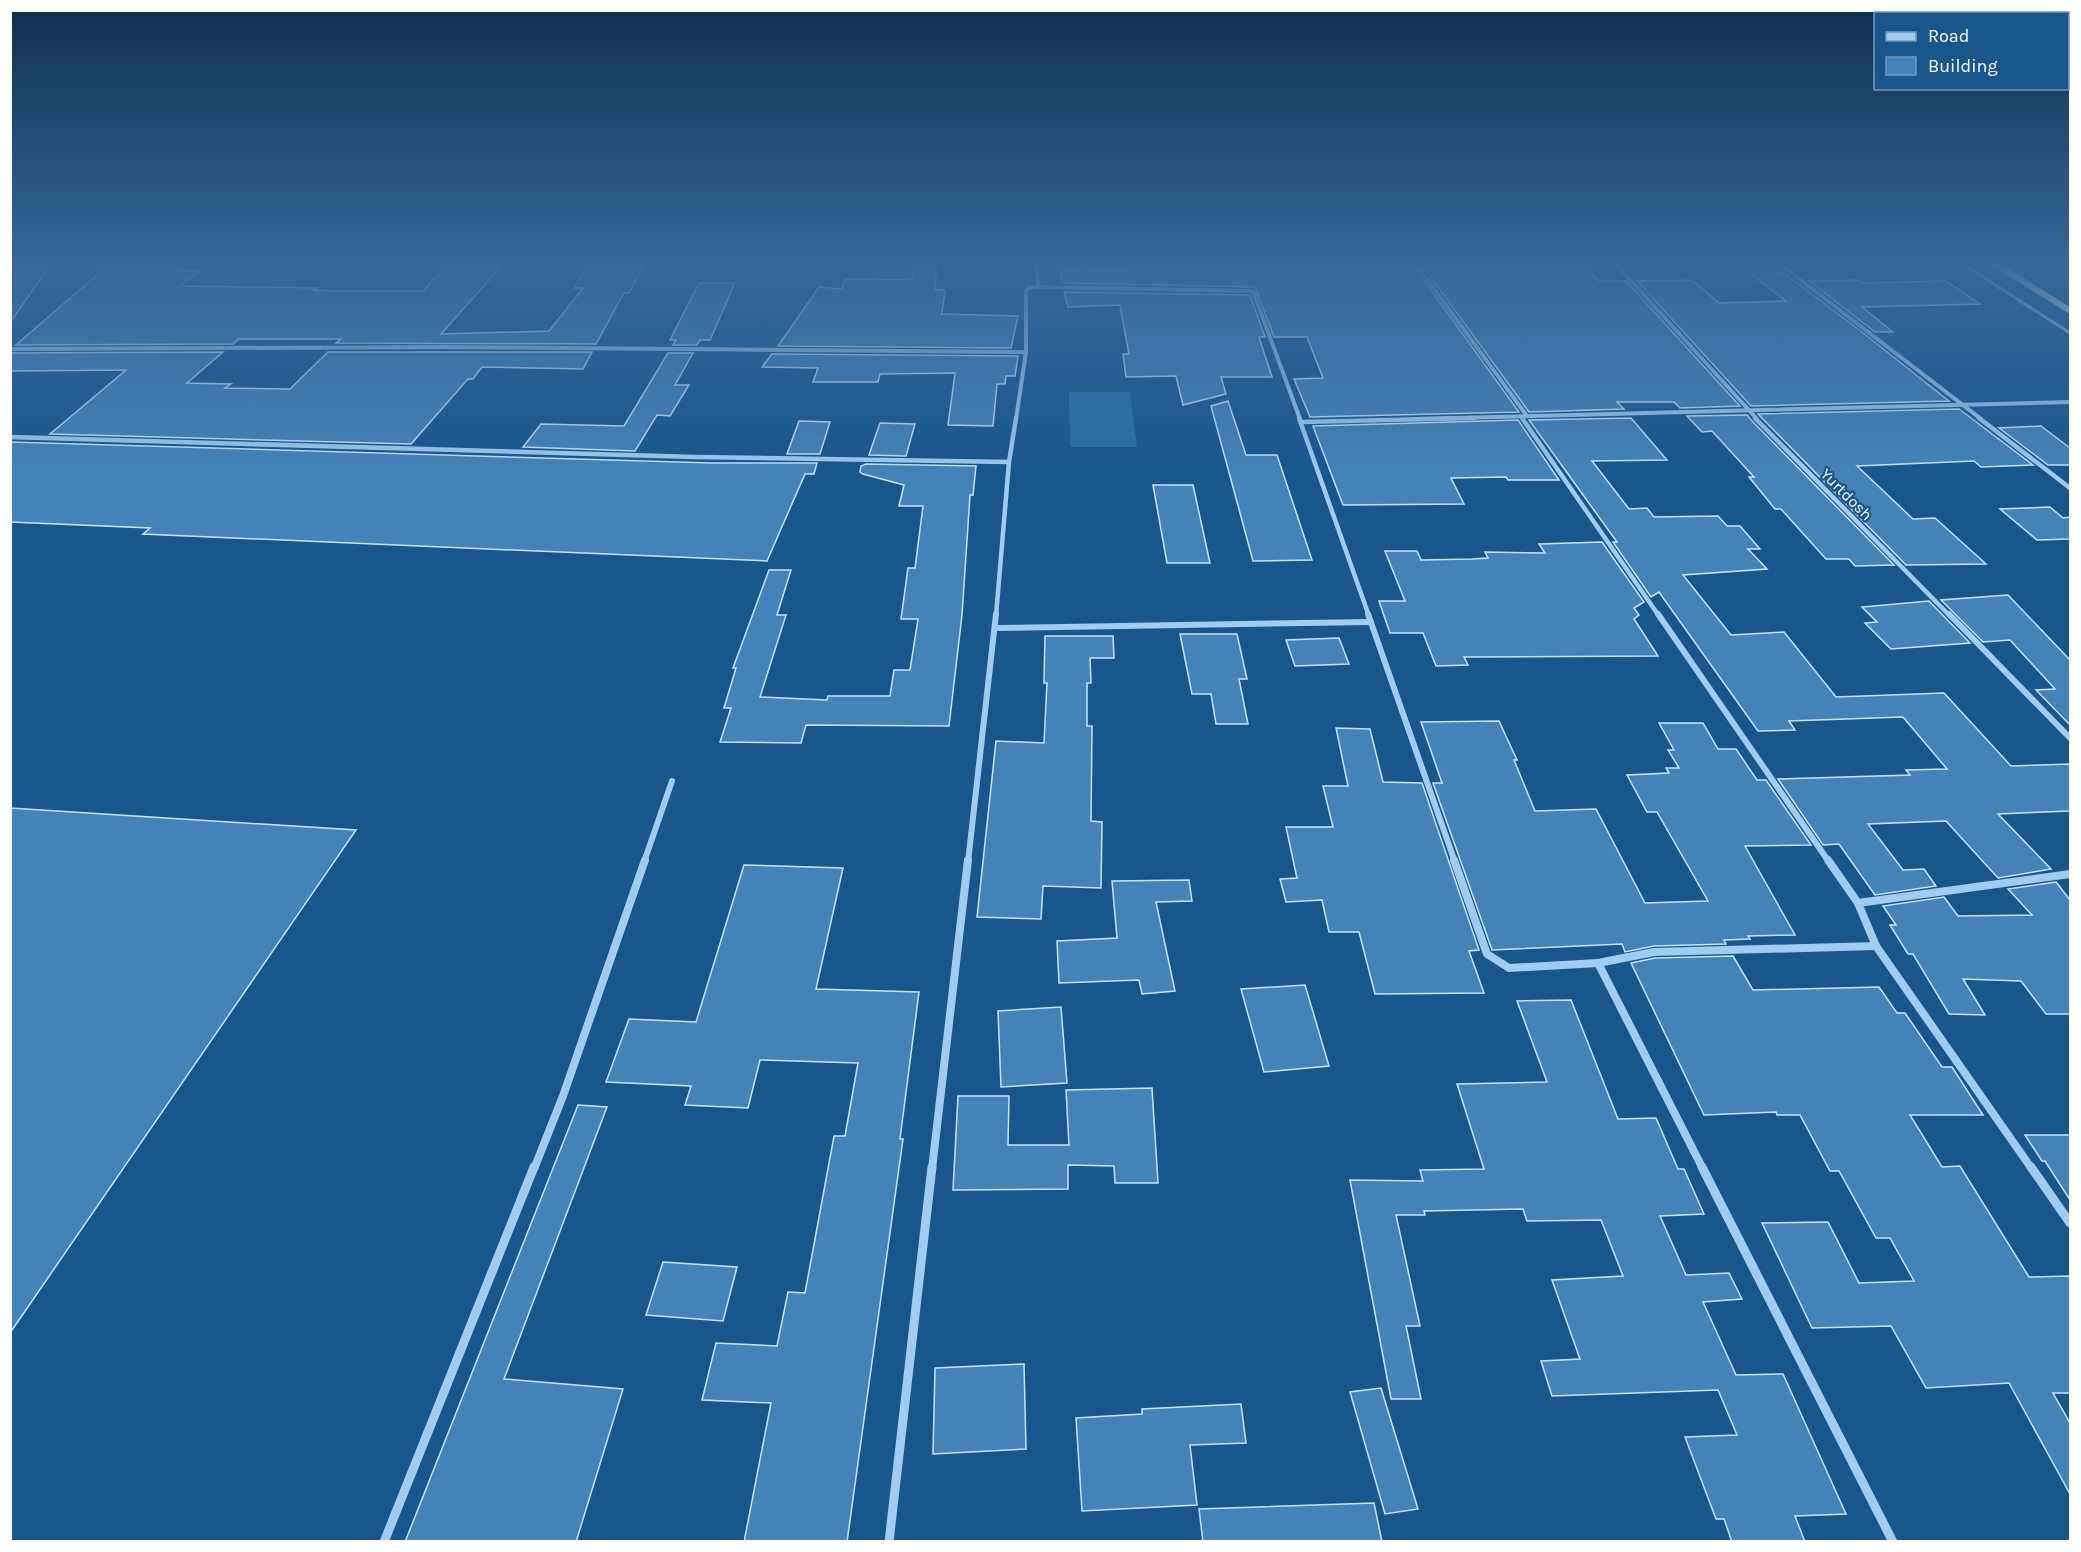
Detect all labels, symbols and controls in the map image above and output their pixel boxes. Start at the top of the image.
legend [1874,12,2069,90]
text: Road [1928,25,1969,47]
text: Building [1928,55,1998,77]
street label: Yurtdosh [1817,464,1877,524]

